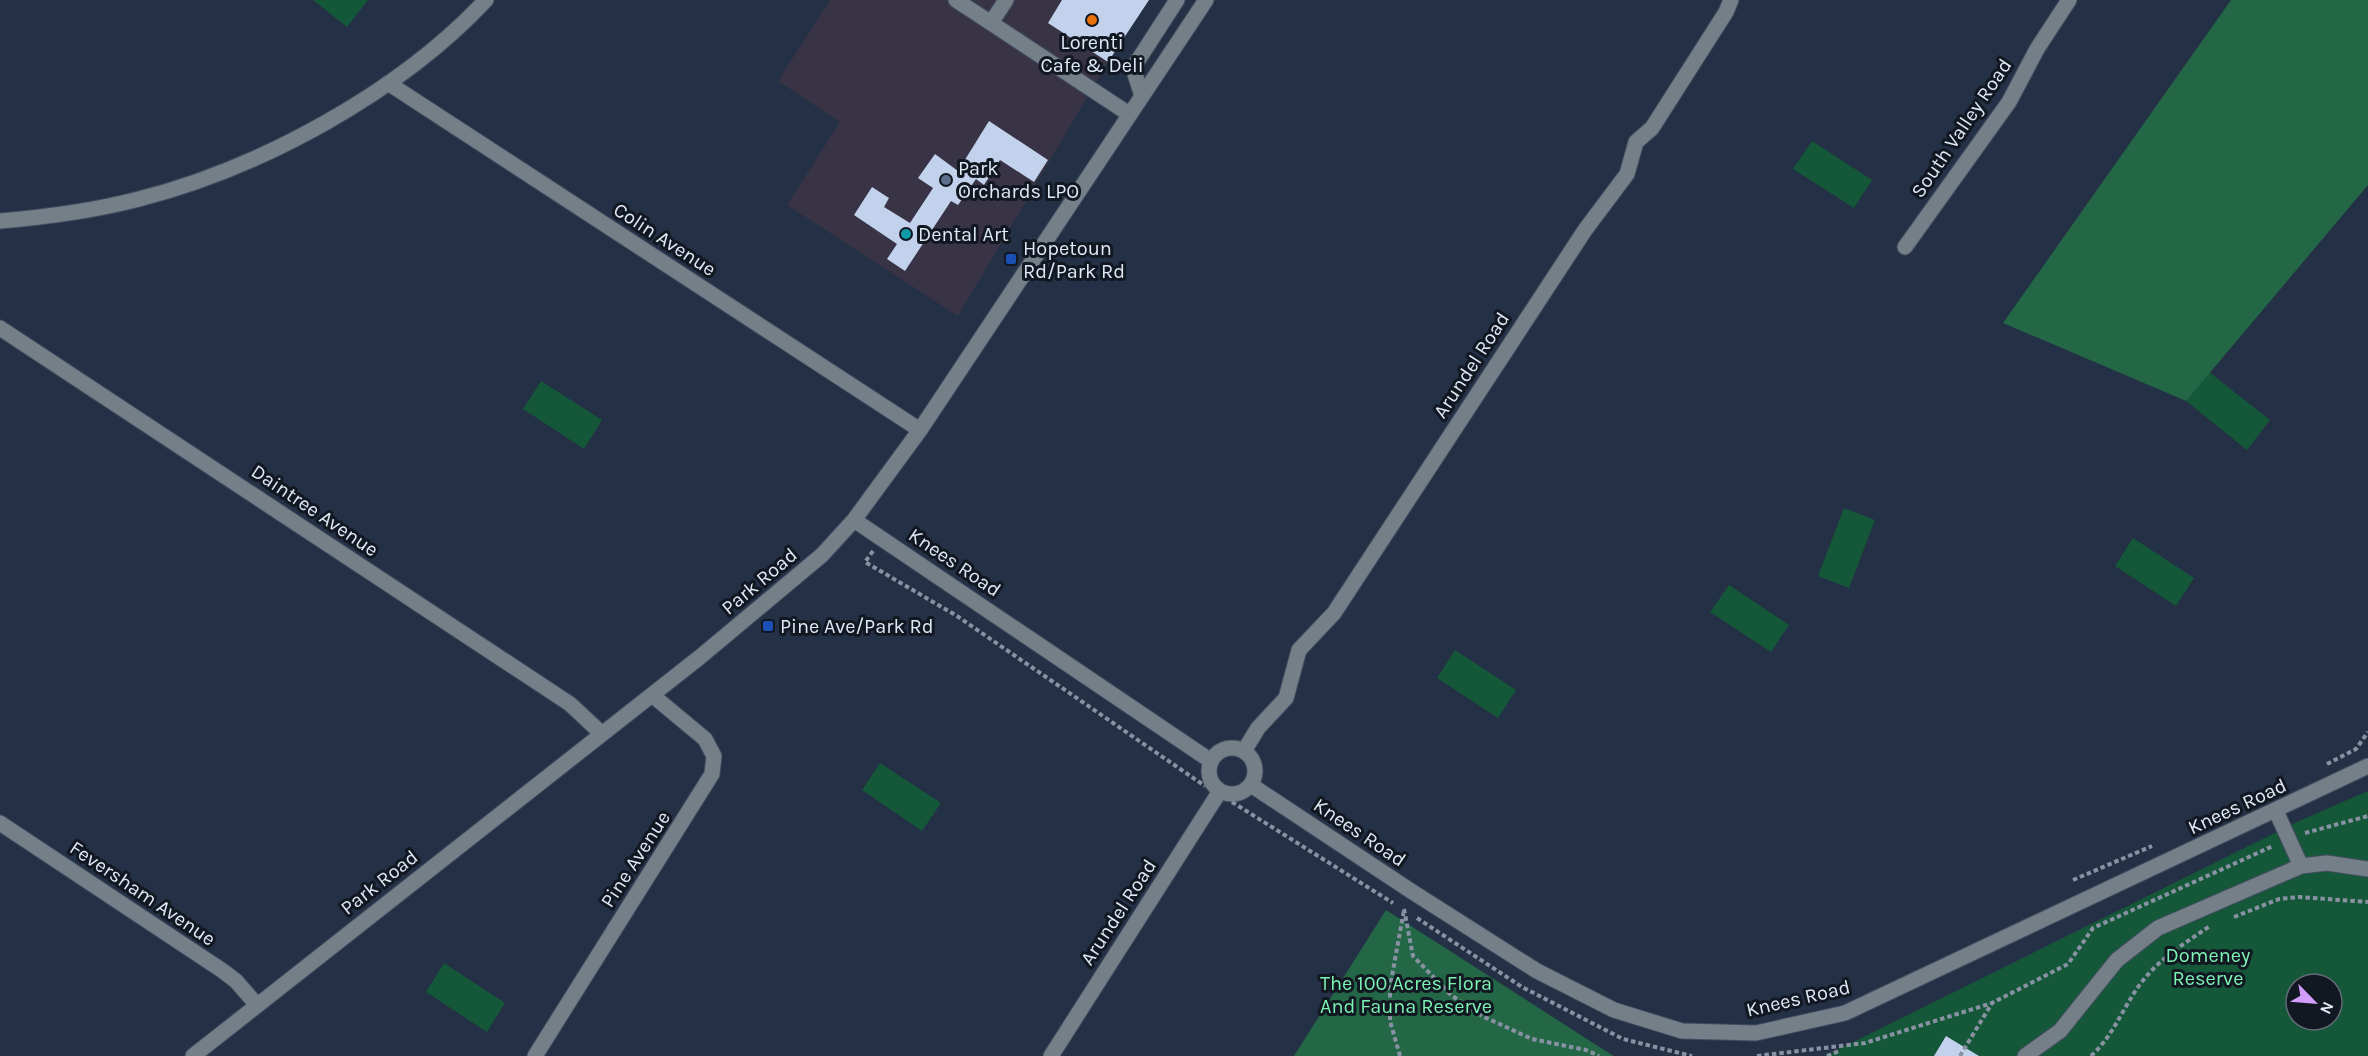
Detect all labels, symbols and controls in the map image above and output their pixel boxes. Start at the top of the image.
marker: Lorenti Cafe & Deli [1085,13,1099,27]
place label: Lorenti Cafe & Deli [1040,31,1144,77]
street label: South Valley Road [1906,54,2016,202]
place label: Park Orchards LPO [958,157,1079,203]
marker: Park Orchards LPO [939,173,953,187]
street label: Colin Avenue [609,198,720,281]
place label: Dental Art [918,223,1009,246]
marker: Dental Art [899,227,913,241]
place label: Hopetoun Rd/Park Rd [1023,237,1125,283]
marker: Hopetoun Rd/Park Rd [1004,252,1018,266]
street label: Arundel Road [1429,308,1514,422]
street label: Daintree Avenue [247,459,383,561]
street label: Knees Road [904,523,1005,602]
street label: Park Road [717,543,802,620]
place label: Pine Ave/Park Rd [780,615,934,638]
marker: Pine Ave/Park Rd [761,619,775,633]
street label: Knees Road [2184,774,2290,839]
street label: Knees Road [1309,793,1410,872]
street label: Pine Avenue [596,807,675,912]
street label: Feversham Avenue [66,836,220,951]
street label: Park Road [336,845,422,920]
street label: Arundel Road [1076,855,1161,969]
park label: Domeney Reserve [2166,944,2250,990]
park label: The 100 Acres Flora And Fauna Reserve [1320,972,1492,1018]
north arrow [2284,972,2344,1032]
street label: Knees Road [1744,975,1852,1022]
text: N [2316,999,2338,1017]

